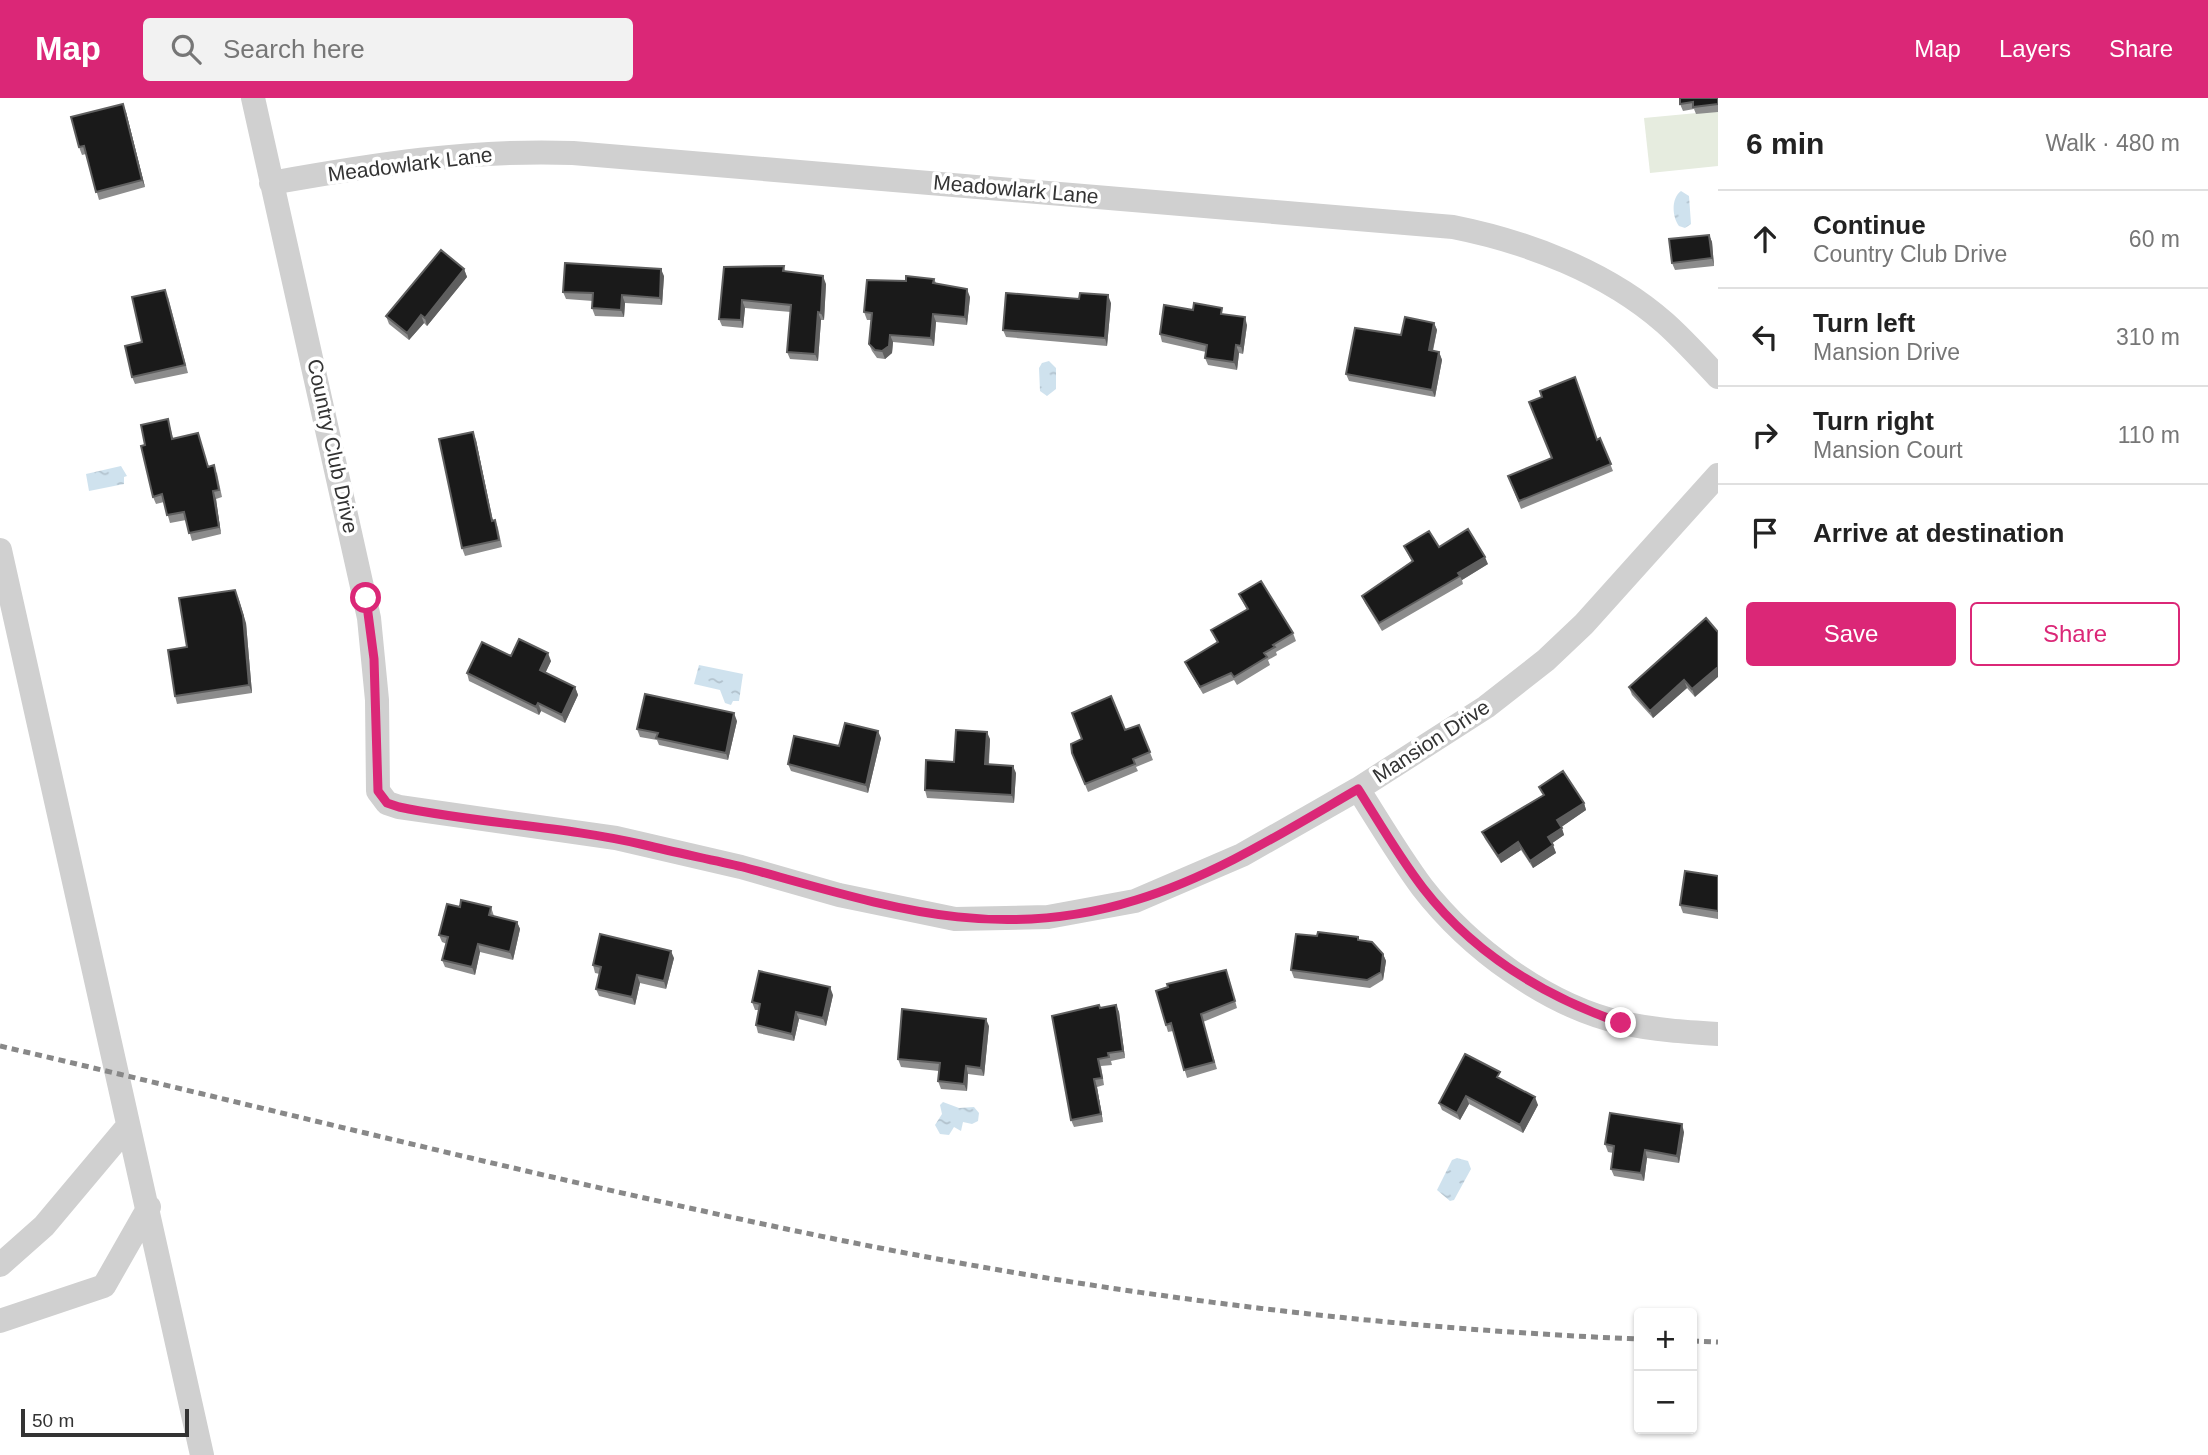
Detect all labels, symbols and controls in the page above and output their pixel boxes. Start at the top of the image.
search box [143,18,633,81]
text: Map [35,30,101,67]
icon: search [167,30,205,68]
text: Search here [223,34,365,64]
text: Map [1914,35,1961,62]
text: Layers [1999,35,2071,62]
text: Share [2109,35,2173,62]
text: 6 min [1746,127,1824,160]
text: Walk · 480 m [2045,130,2180,156]
street label: Meadowlark Lane [326,142,494,186]
street label: Meadowlark Lane [932,170,1100,208]
text: Continue [1813,210,1926,240]
icon: ahead [1746,220,1784,258]
text: 60 m [2129,226,2180,252]
text: Country Club Drive [1813,241,2007,267]
text: Turn left [1813,308,1915,338]
icon: left [1746,318,1784,356]
text: 310 m [2116,324,2180,350]
text: Mansion Drive [1813,339,1960,365]
street label: Country Club Drive [303,357,363,535]
text: Turn right [1813,406,1934,436]
icon: right [1746,416,1784,454]
text: 110 m [2118,422,2180,448]
text: Mansion Court [1813,437,1963,463]
icon: arrive [1746,514,1784,552]
text: Arrive at destination [1813,518,2064,548]
route start [350,582,381,613]
button: Save [1746,602,1956,666]
button: Share [1970,602,2180,666]
street label: Mansion Drive [1368,695,1494,787]
route end [1605,1007,1636,1038]
map controls [1634,1308,1697,1434]
button: + [1634,1308,1697,1371]
button: − [1634,1371,1697,1434]
scale bar [21,1406,189,1438]
text: 50 m [32,1410,74,1431]

